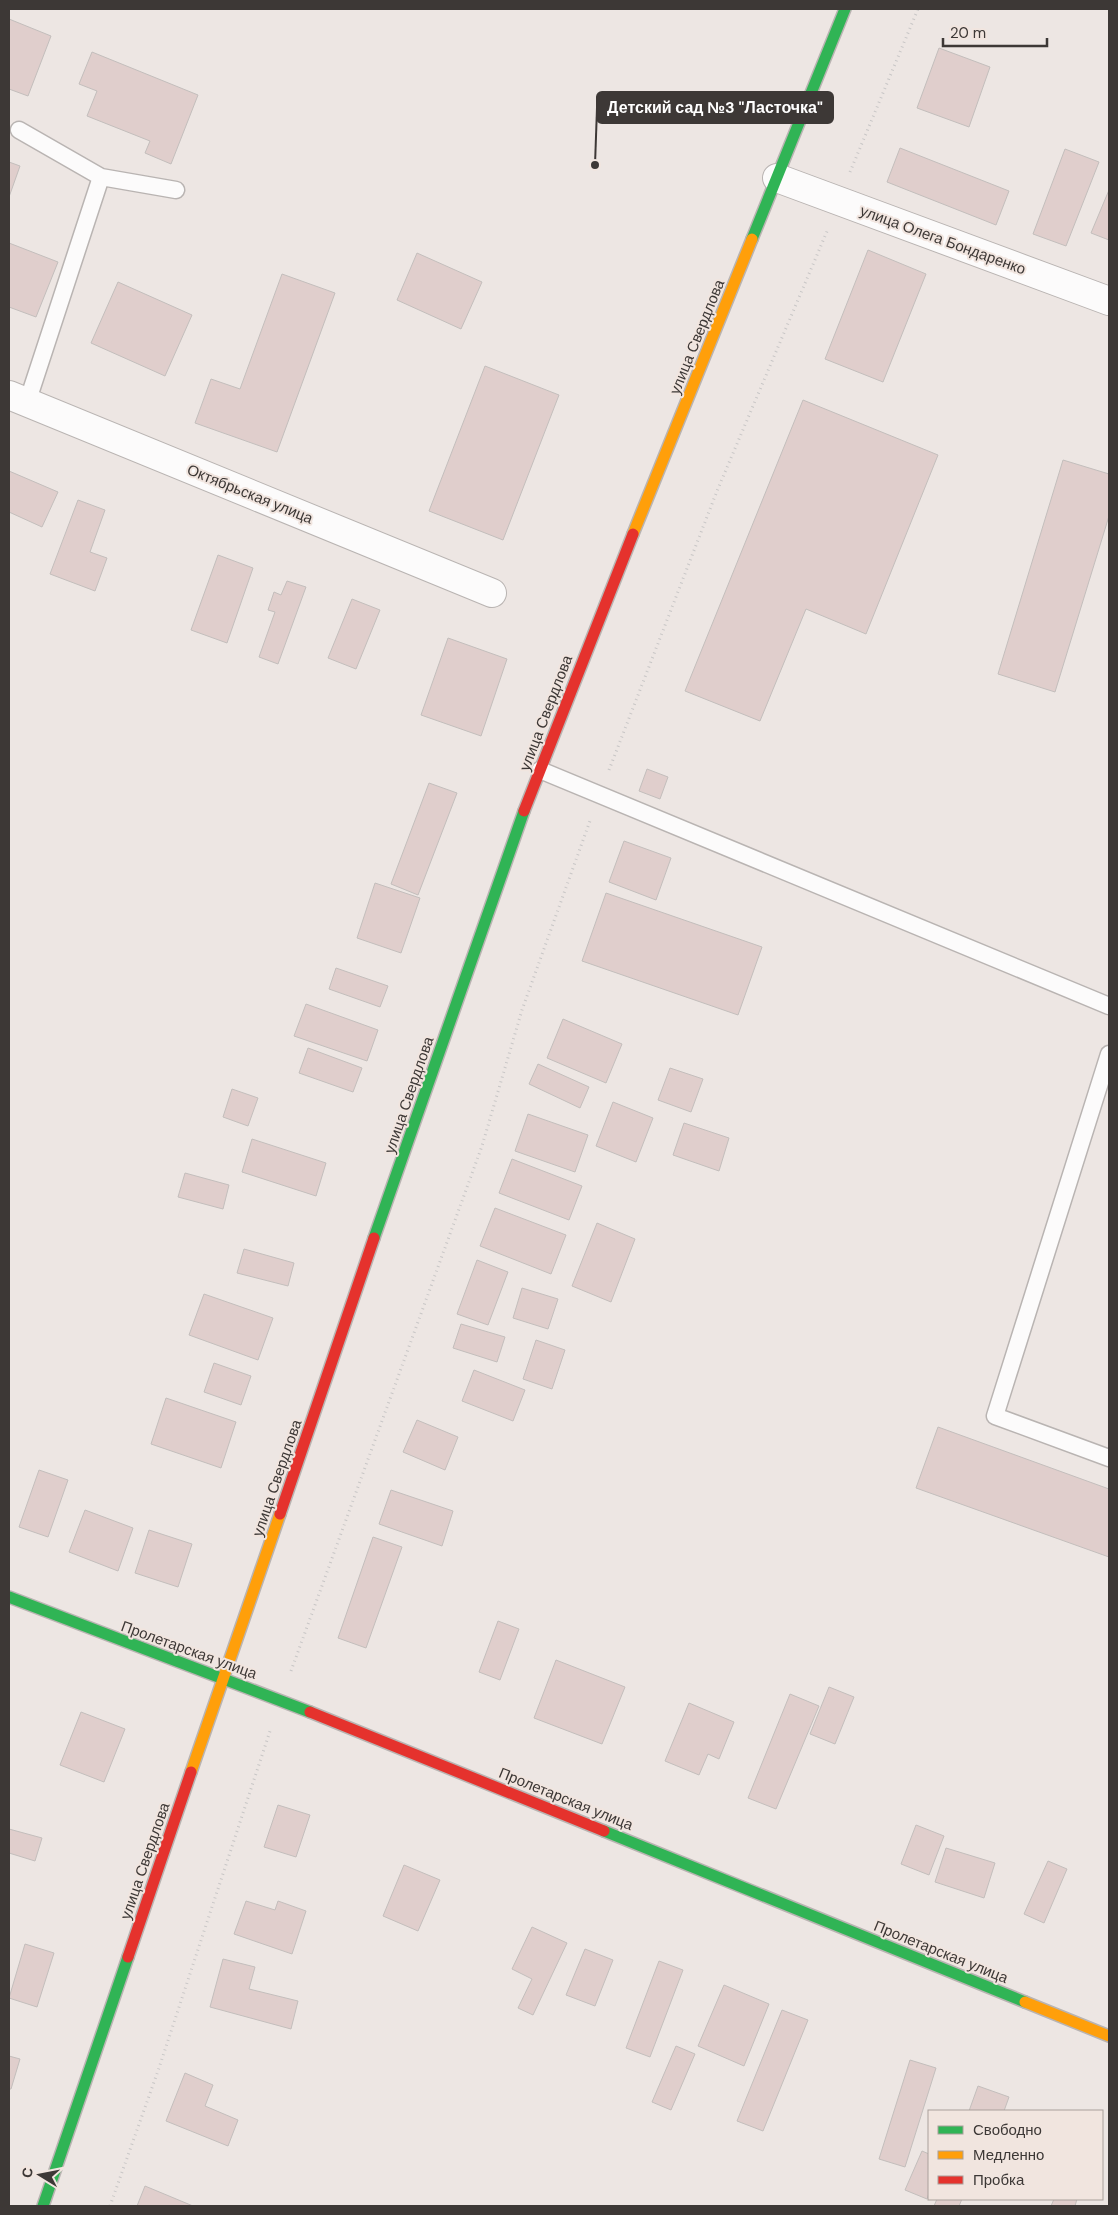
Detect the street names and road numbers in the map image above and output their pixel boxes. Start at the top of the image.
street label: улица Олега Бондаренко [857,201,1029,279]
street label: улица Свердлова [665,276,729,397]
street label: Октябрьская улица [184,460,317,529]
street label: улица Свердлова [515,652,577,774]
street label: улица Свердлова [380,1033,439,1156]
street label: улица Свердлова [248,1416,307,1539]
street label: Пролетарская улица [118,1616,260,1684]
street label: Пролетарская улица [496,1763,637,1835]
street label: улица Свердлова [116,1799,175,1922]
street label: Пролетарская улица [871,1916,1012,1988]

